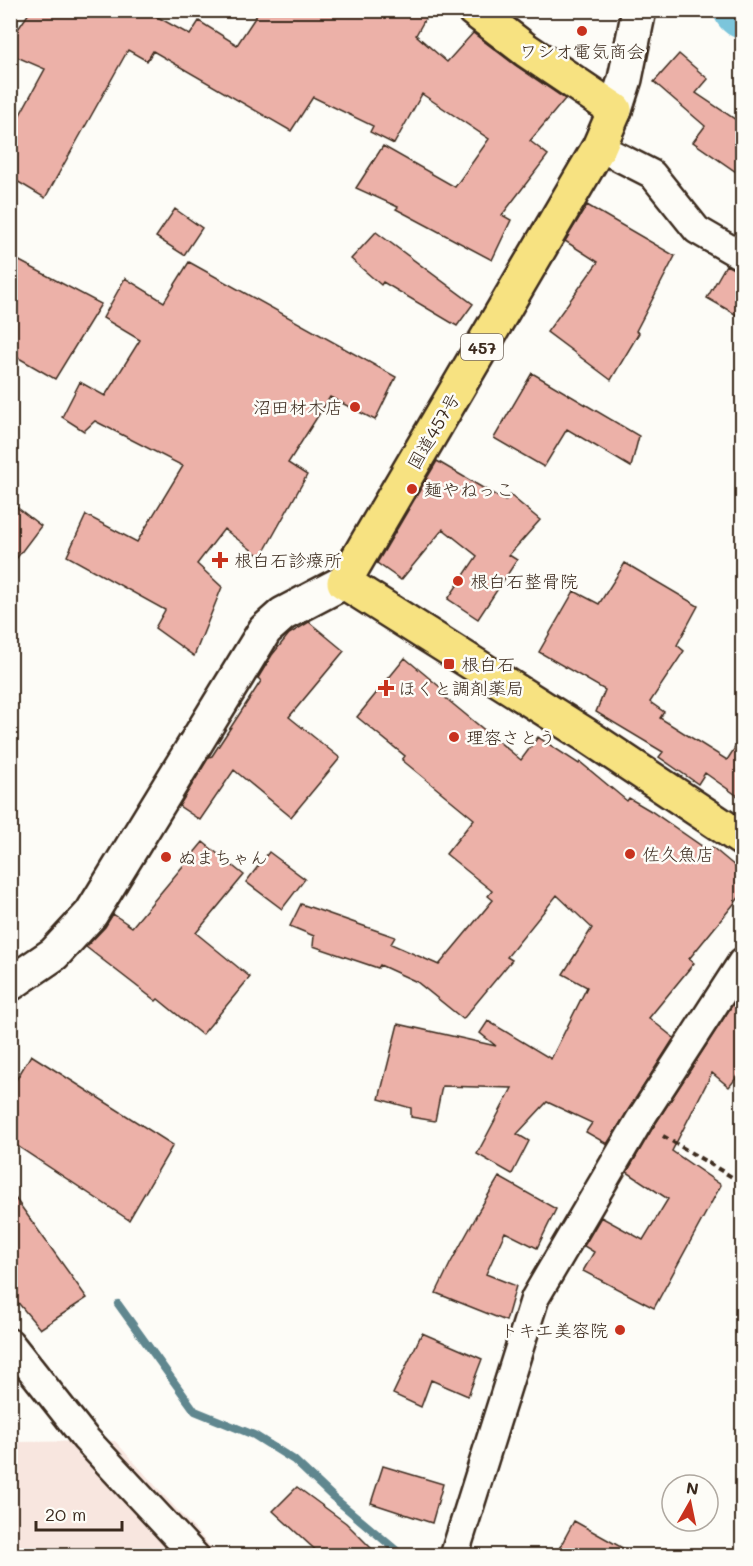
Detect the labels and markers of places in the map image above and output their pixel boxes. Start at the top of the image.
marker: ワシオ電気商会 [575,24,589,38]
place label: ワシオ電気商会 [519,39,645,63]
place label: 沼田材木店 [253,395,343,419]
marker: 沼田材木店 [348,400,362,414]
place label: 麺やねっこ [424,477,514,501]
marker: 麺やねっこ [405,482,419,496]
place label: 根白石診療所 [234,548,342,572]
marker: 根白石診療所 [211,551,229,569]
place label: 根白石整骨院 [470,569,578,593]
marker: 根白石整骨院 [451,574,465,588]
place label: 根白石 [461,652,515,676]
marker: 根白石 [442,657,456,671]
place label: ほくと調剤薬局 [398,676,524,700]
marker: ほくと調剤薬局 [379,681,393,695]
place label: 理容さとう [466,725,556,749]
marker: 理容さとう [447,730,461,744]
place label: 佐久魚店 [642,842,714,866]
place label: ぬまちゃん [178,845,268,869]
marker: 佐久魚店 [623,847,637,861]
marker: ぬまちゃん [159,850,173,864]
place label: トキエ美容院 [500,1318,608,1342]
marker: トキエ美容院 [613,1323,627,1337]

